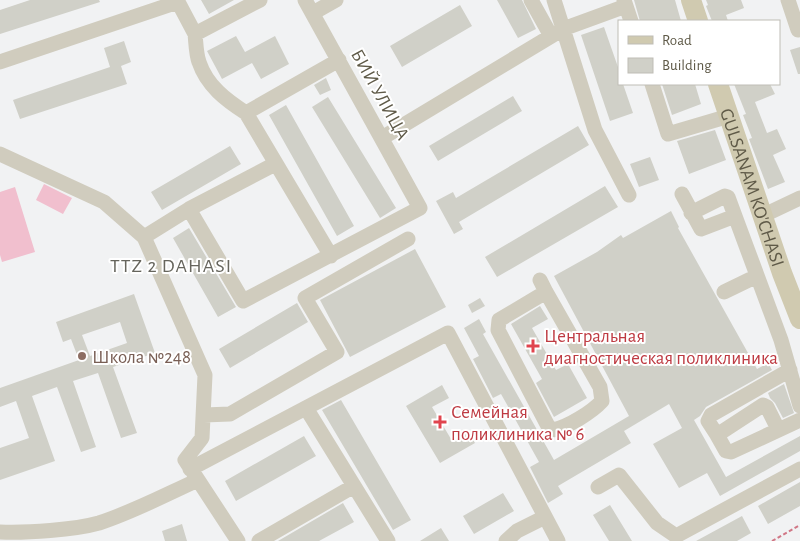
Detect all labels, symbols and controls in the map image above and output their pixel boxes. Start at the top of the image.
legend [618,20,780,85]
text: Road [662,33,692,48]
street label: БИЙ УЛИЦА [347,46,413,143]
text: Building [662,58,712,73]
street label: GULSANAM KO'CHASI [716,106,787,269]
district label: TTZ 2 DAHASI [110,256,232,276]
place label: Центральная диагностическая поликлиника [544,327,778,368]
marker: Центральная диагностическая поликлиника [526,339,540,353]
place label: Школа №248 [92,348,191,367]
marker: Школа №248 [76,350,88,362]
place label: Семейная поликлиника № 6 [451,403,585,444]
marker: Семейная поликлиника № 6 [433,415,447,429]

